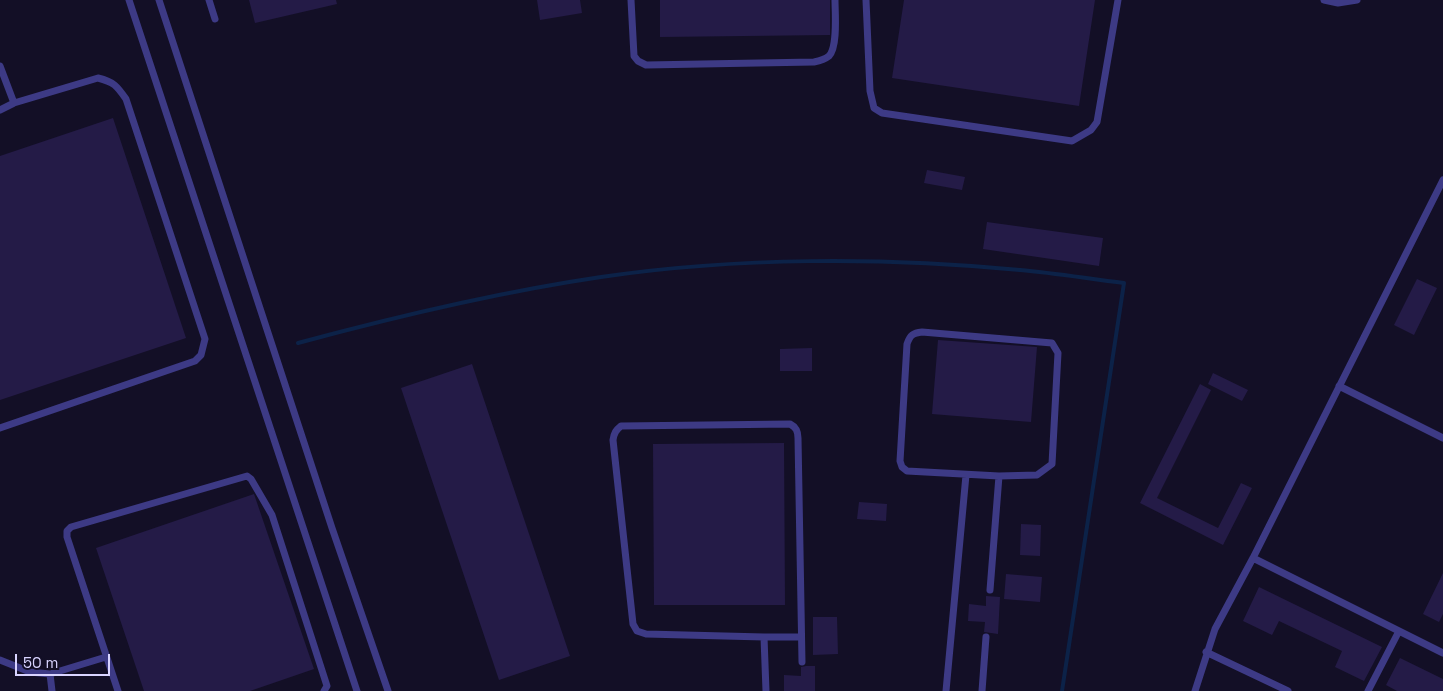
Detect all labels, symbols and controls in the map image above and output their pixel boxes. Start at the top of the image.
scale bar [18,644,112,676]
text: 50 m [23,653,58,672]

